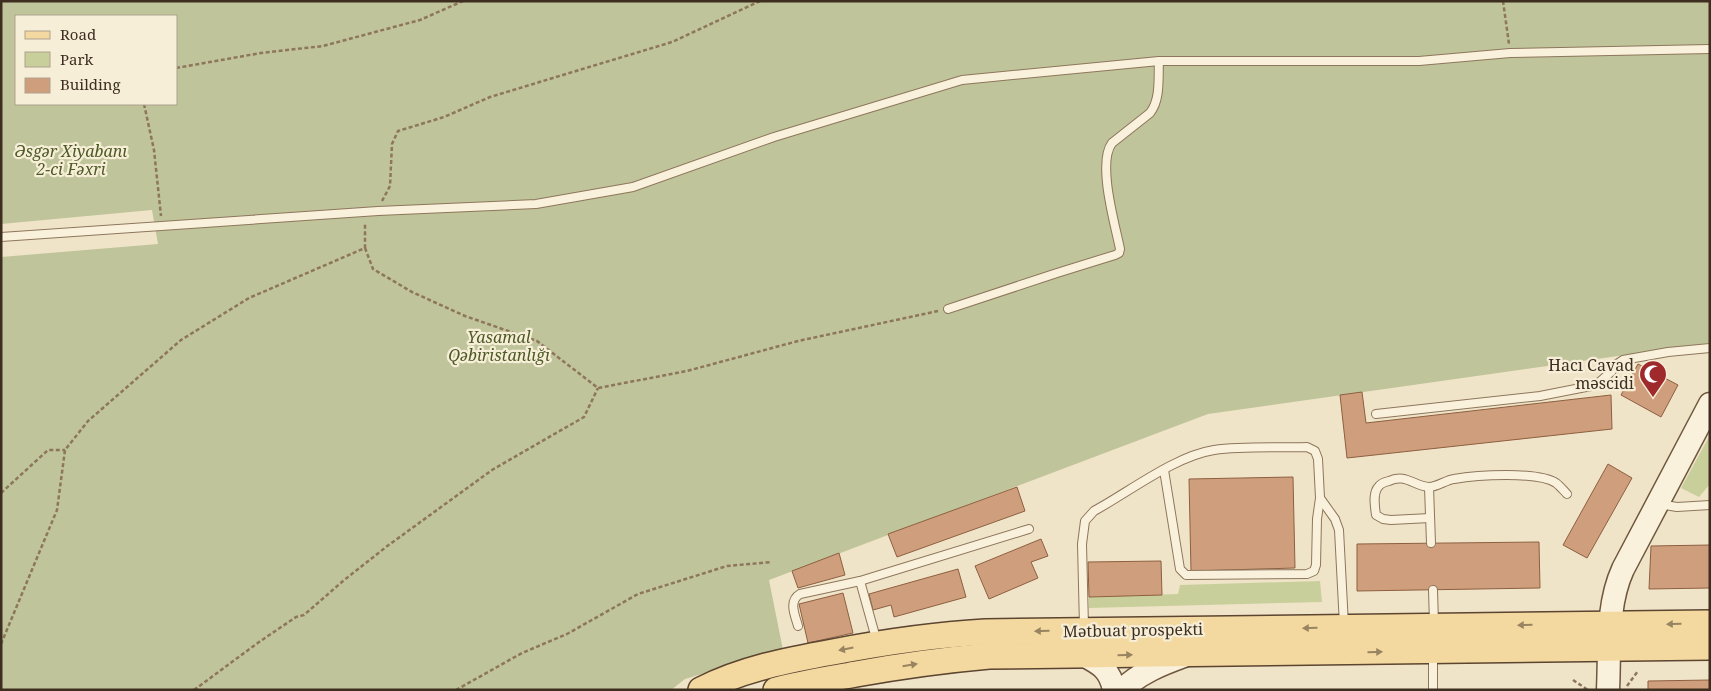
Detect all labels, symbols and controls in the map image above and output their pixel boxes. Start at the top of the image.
legend [15,15,178,105]
text: Road [60,24,96,44]
text: Park [60,49,94,69]
text: Building [60,74,121,94]
park label: Əsgər Xiyabanı 2-ci Fəxri [15,140,127,180]
park label: Yasamal Qəbiristanlığı [448,326,550,366]
place label: Hacı Cavad məscidi [1548,354,1634,394]
mosque icon: Hacı Cavad məscidi [1638,359,1668,398]
street label: Mətbuat prospekti [1063,618,1203,642]
one-way arrow [1666,620,1682,628]
one-way arrow [1516,621,1532,629]
one-way arrow [1301,624,1317,632]
one-way arrow [1034,628,1050,636]
one-way arrow [837,646,853,654]
one-way arrow [1367,648,1383,656]
one-way arrow [1117,651,1133,659]
one-way arrow [903,660,919,668]

